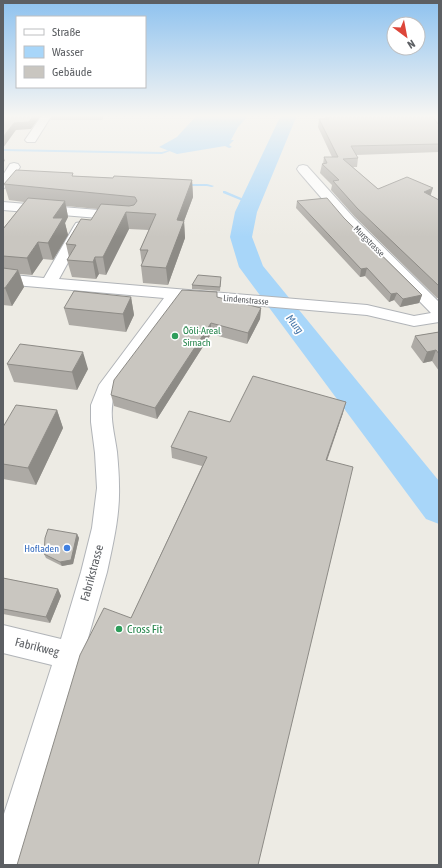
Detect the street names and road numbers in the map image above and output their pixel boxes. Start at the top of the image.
street label: Murgstrasse [351,223,387,259]
street label: Lindenstrasse [223,293,269,307]
street label: Fabrikstrasse [78,543,106,603]
street label: Fabrikweg [13,635,61,659]

